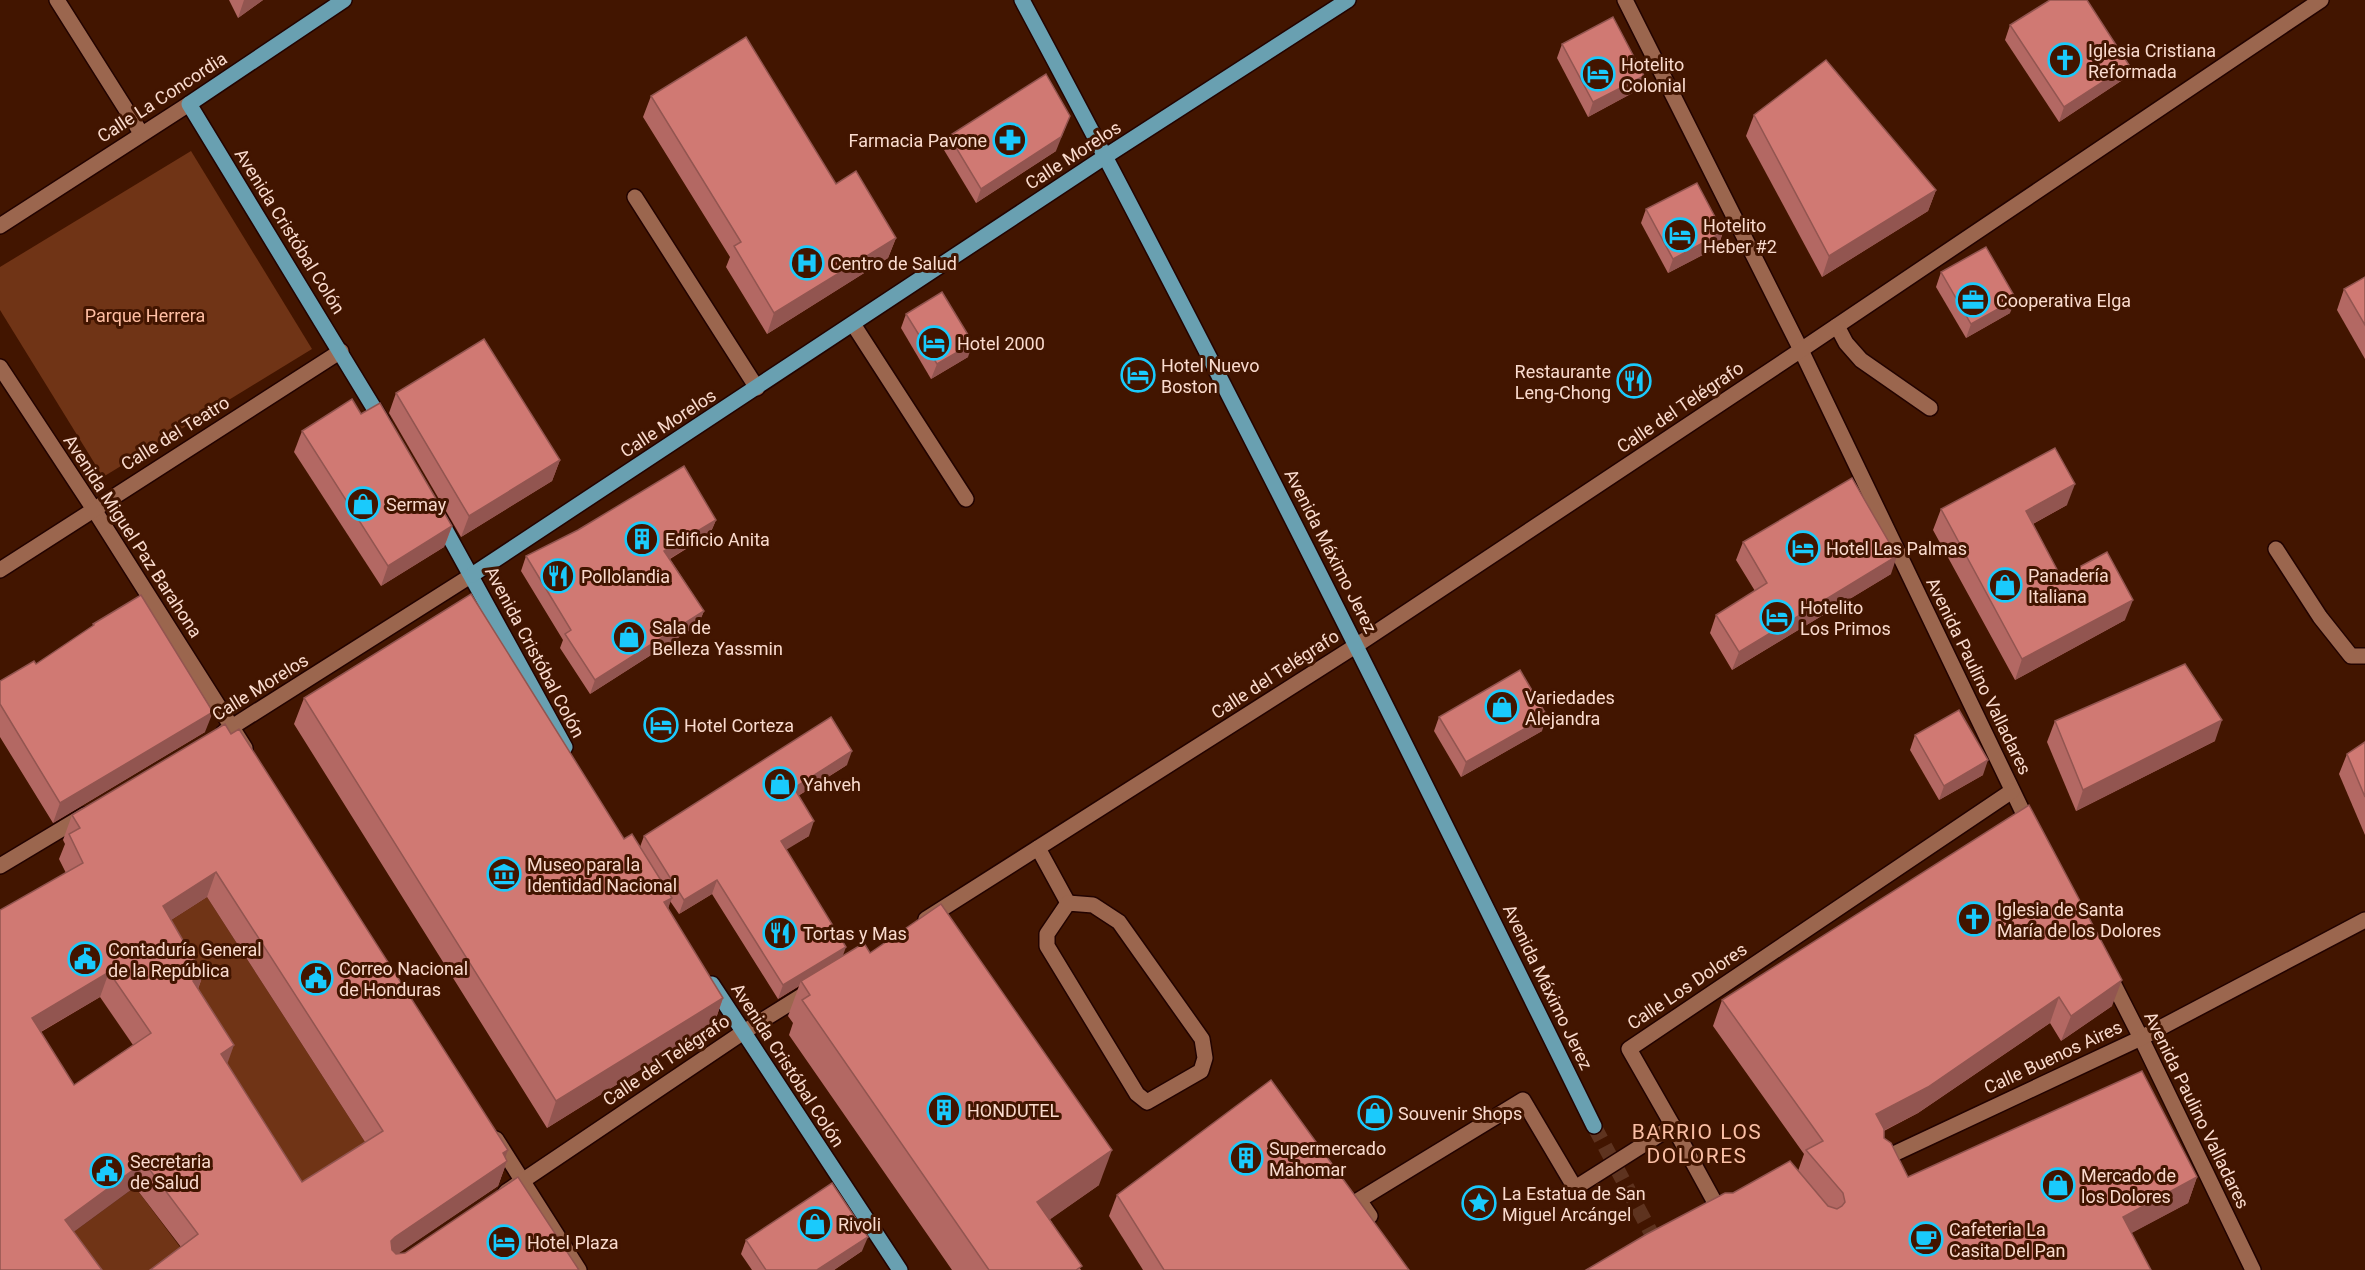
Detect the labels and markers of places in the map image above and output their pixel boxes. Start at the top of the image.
place label: Iglesia Cristiana Reformada [2088,40,2216,82]
church icon: Iglesia Cristiana Reformada [2047,42,2083,78]
place label: Hotelito Colonial [1621,54,1686,96]
hotel icon: Hotelito Colonial [1580,56,1616,92]
pharmacy icon: Farmacia Pavone [992,122,1028,158]
place label: Farmacia Pavone [849,130,987,151]
place label: Hotelito Heber #2 [1703,215,1777,257]
hotel icon: Hotelito Heber #2 [1662,217,1698,253]
hospital icon: Centro de Salud [789,245,825,281]
place label: Centro de Salud [830,253,957,274]
office icon: Cooperativa Elga [1955,282,1991,318]
place label: Cooperativa Elga [1996,290,2131,311]
hotel icon: Hotel 2000 [916,325,952,361]
place label: Hotel 2000 [957,333,1045,354]
place label: Hotel Nuevo Boston [1161,355,1259,397]
hotel icon: Hotel Nuevo Boston [1120,357,1156,393]
place label: Restaurante Leng-Chong [1515,361,1611,403]
restaurant icon: Restaurante Leng-Chong [1616,363,1652,399]
shop icon: Sermay [345,486,381,522]
place label: Sermay [386,494,447,515]
building icon: Edificio Anita [624,521,660,557]
place label: Edificio Anita [665,529,770,550]
hotel icon: Hotel Las Palmas [1785,530,1821,566]
place label: Hotel Las Palmas [1826,538,1967,559]
restaurant icon: Pollolandia [540,558,576,594]
place label: Panadería Italiana [2028,565,2109,607]
place label: Pollolandia [581,566,670,587]
shop icon: Panadería Italiana [1987,567,2023,603]
place label: Hotelito Los Primos [1800,597,1891,639]
hotel icon: Hotelito Los Primos [1759,599,1795,635]
place label: Sala de Belleza Yassmin [652,617,783,659]
shop icon: Sala de Belleza Yassmin [611,619,647,655]
place label: Variedades Alejandra [1525,687,1615,729]
shop icon: Variedades Alejandra [1484,689,1520,725]
hotel icon: Hotel Corteza [643,707,679,743]
place label: Hotel Corteza [684,715,794,736]
shop icon: Yahveh [762,766,798,802]
place label: Yahveh [803,774,861,795]
place label: Museo para la Identidad Nacional [527,854,677,896]
museum icon: Museo para la Identidad Nacional [486,856,522,892]
place label: Iglesia de Santa María de los Dolores [1997,899,2161,941]
church icon: Iglesia de Santa María de los Dolores [1956,901,1992,937]
restaurant icon: Tortas y Mas [762,915,798,951]
place label: Tortas y Mas [803,923,907,944]
place label: Contaduría General de la República [108,939,262,981]
public building icon: Contaduría General de la República [67,941,103,977]
place label: Correo Nacional de Honduras [339,958,468,1000]
public building icon: Correo Nacional de Honduras [298,960,334,996]
building icon: HONDUTEL [926,1092,962,1128]
shop icon: Souvenir Shops [1357,1095,1393,1131]
place label: HONDUTEL [967,1100,1060,1121]
place label: Souvenir Shops [1398,1103,1522,1124]
place label: Supermercado Mahomar [1269,1138,1386,1180]
building icon: Supermercado Mahomar [1228,1140,1264,1176]
place label: Secretaria de Salud [130,1151,211,1193]
public building icon: Secretaria de Salud [89,1153,125,1189]
place label: Mercado de los Dolores [2081,1165,2176,1207]
shop icon: Mercado de los Dolores [2040,1167,2076,1203]
place label: La Estatua de San Miguel Arcángel [1502,1183,1646,1225]
place icon: La Estatua de San Miguel Arcángel [1461,1185,1497,1221]
shop icon: Rivoli [797,1206,833,1242]
place label: Rivoli [838,1214,881,1235]
place label: Cafeteria La Casita Del Pan [1949,1219,2066,1261]
cafe icon: Cafeteria La Casita Del Pan [1908,1221,1944,1257]
hotel icon: Hotel Plaza [486,1224,522,1260]
place label: Hotel Plaza [527,1232,619,1253]

